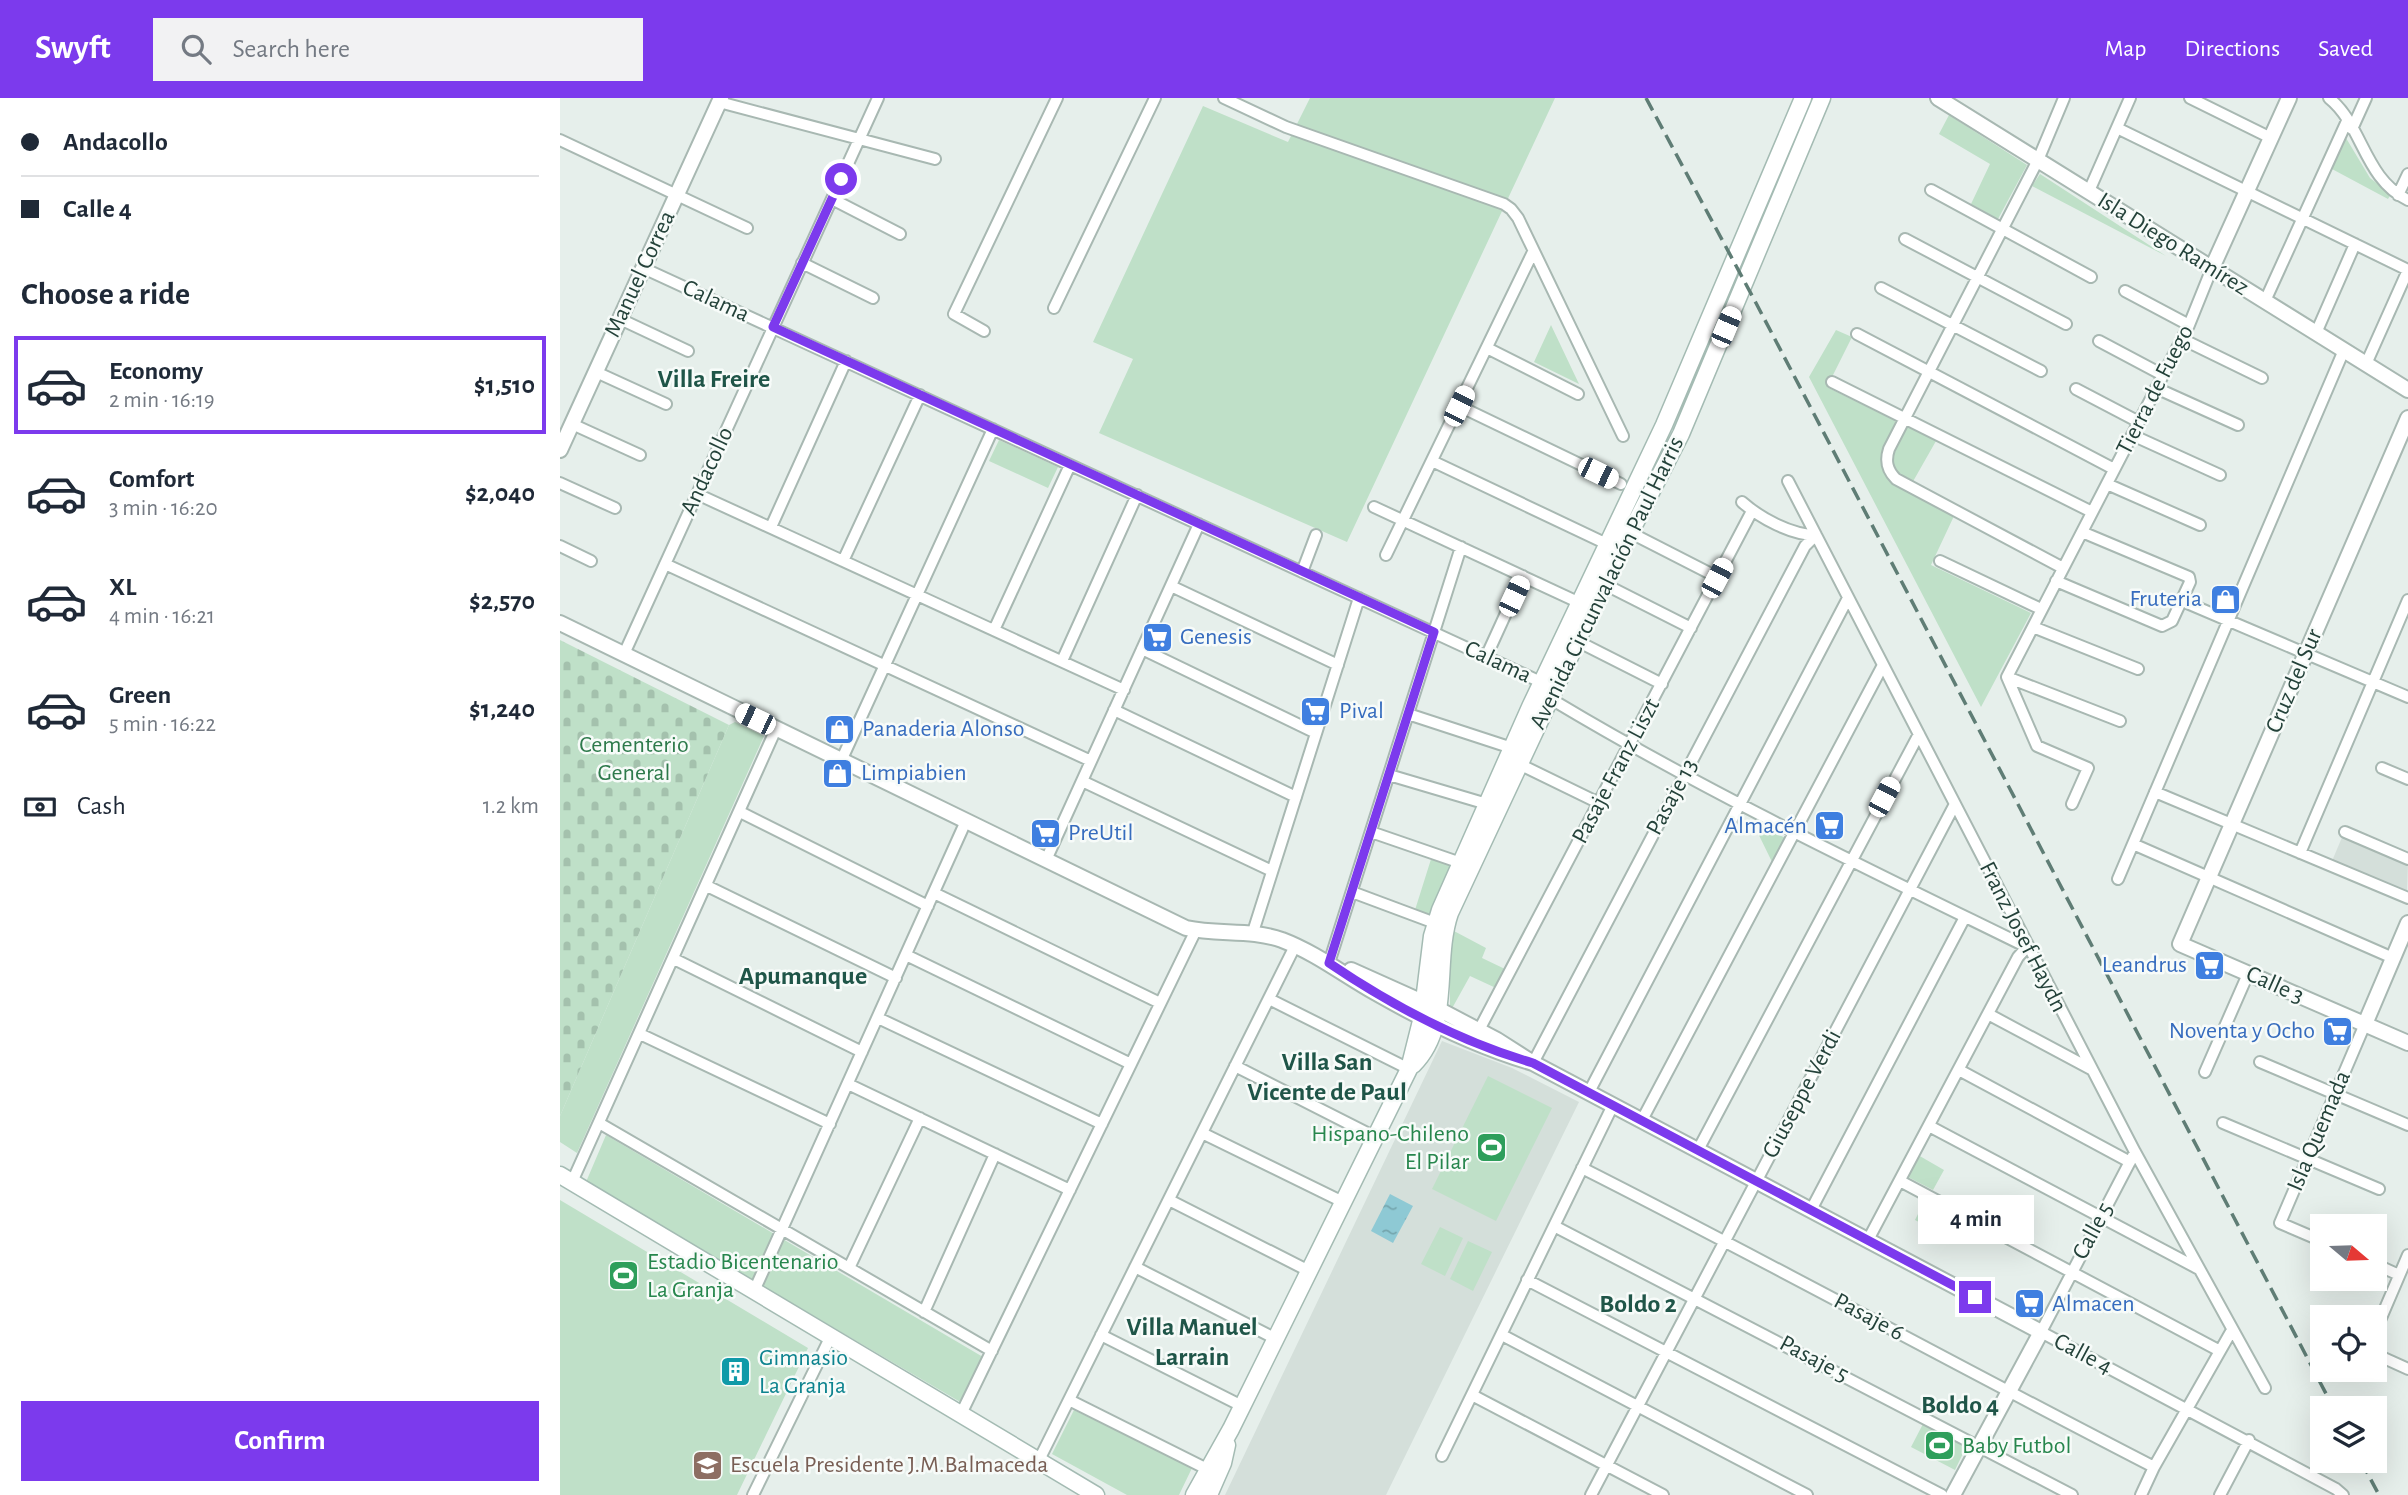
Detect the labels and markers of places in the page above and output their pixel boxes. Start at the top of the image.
shop icon: Fruteria [2208,582,2242,616]
place label: Fruteria [2129,587,2202,611]
supermarket icon: Genesis [1140,620,1174,654]
place label: Genesis [1180,625,1252,649]
supermarket icon: Pival [1299,694,1333,728]
place label: Pival [1339,699,1384,723]
shop icon: Panaderia Alonso [822,712,856,746]
place label: Panaderia Alonso [862,717,1025,741]
shop icon: Limpiabien [821,756,855,790]
place label: Limpiabien [861,761,967,785]
supermarket icon: Almacén [1813,809,1847,843]
place label: Almacén [1724,814,1807,838]
supermarket icon: PreUtil [1028,816,1062,850]
place label: PreUtil [1068,821,1133,845]
supermarket icon: Leandrus [2193,948,2227,982]
place label: Leandrus [2102,953,2187,977]
supermarket icon: Noventa y Ocho [2321,1014,2355,1048]
place label: Noventa y Ocho [2169,1019,2315,1043]
place label: Hispano-Chileno El Pilar [1311,1122,1469,1174]
sports icon: Hispano-Chileno El Pilar [1475,1131,1509,1165]
place label: Estadio Bicentenario La Granja [647,1250,839,1302]
sports icon: Estadio Bicentenario La Granja [607,1259,641,1293]
supermarket icon: Almacen [2012,1287,2046,1321]
place label: Almacen [2052,1292,2135,1316]
place label: Gimnasio La Granja [759,1346,848,1398]
building icon: Gimnasio La Granja [719,1355,753,1389]
sports icon: Baby Futbol [1922,1429,1956,1463]
place label: Baby Futbol [1962,1434,2071,1458]
school or university icon: Escuela Presidente J.M.Balmaceda [690,1448,724,1482]
place label: Escuela Presidente J.M.Balmaceda [730,1453,1048,1477]

